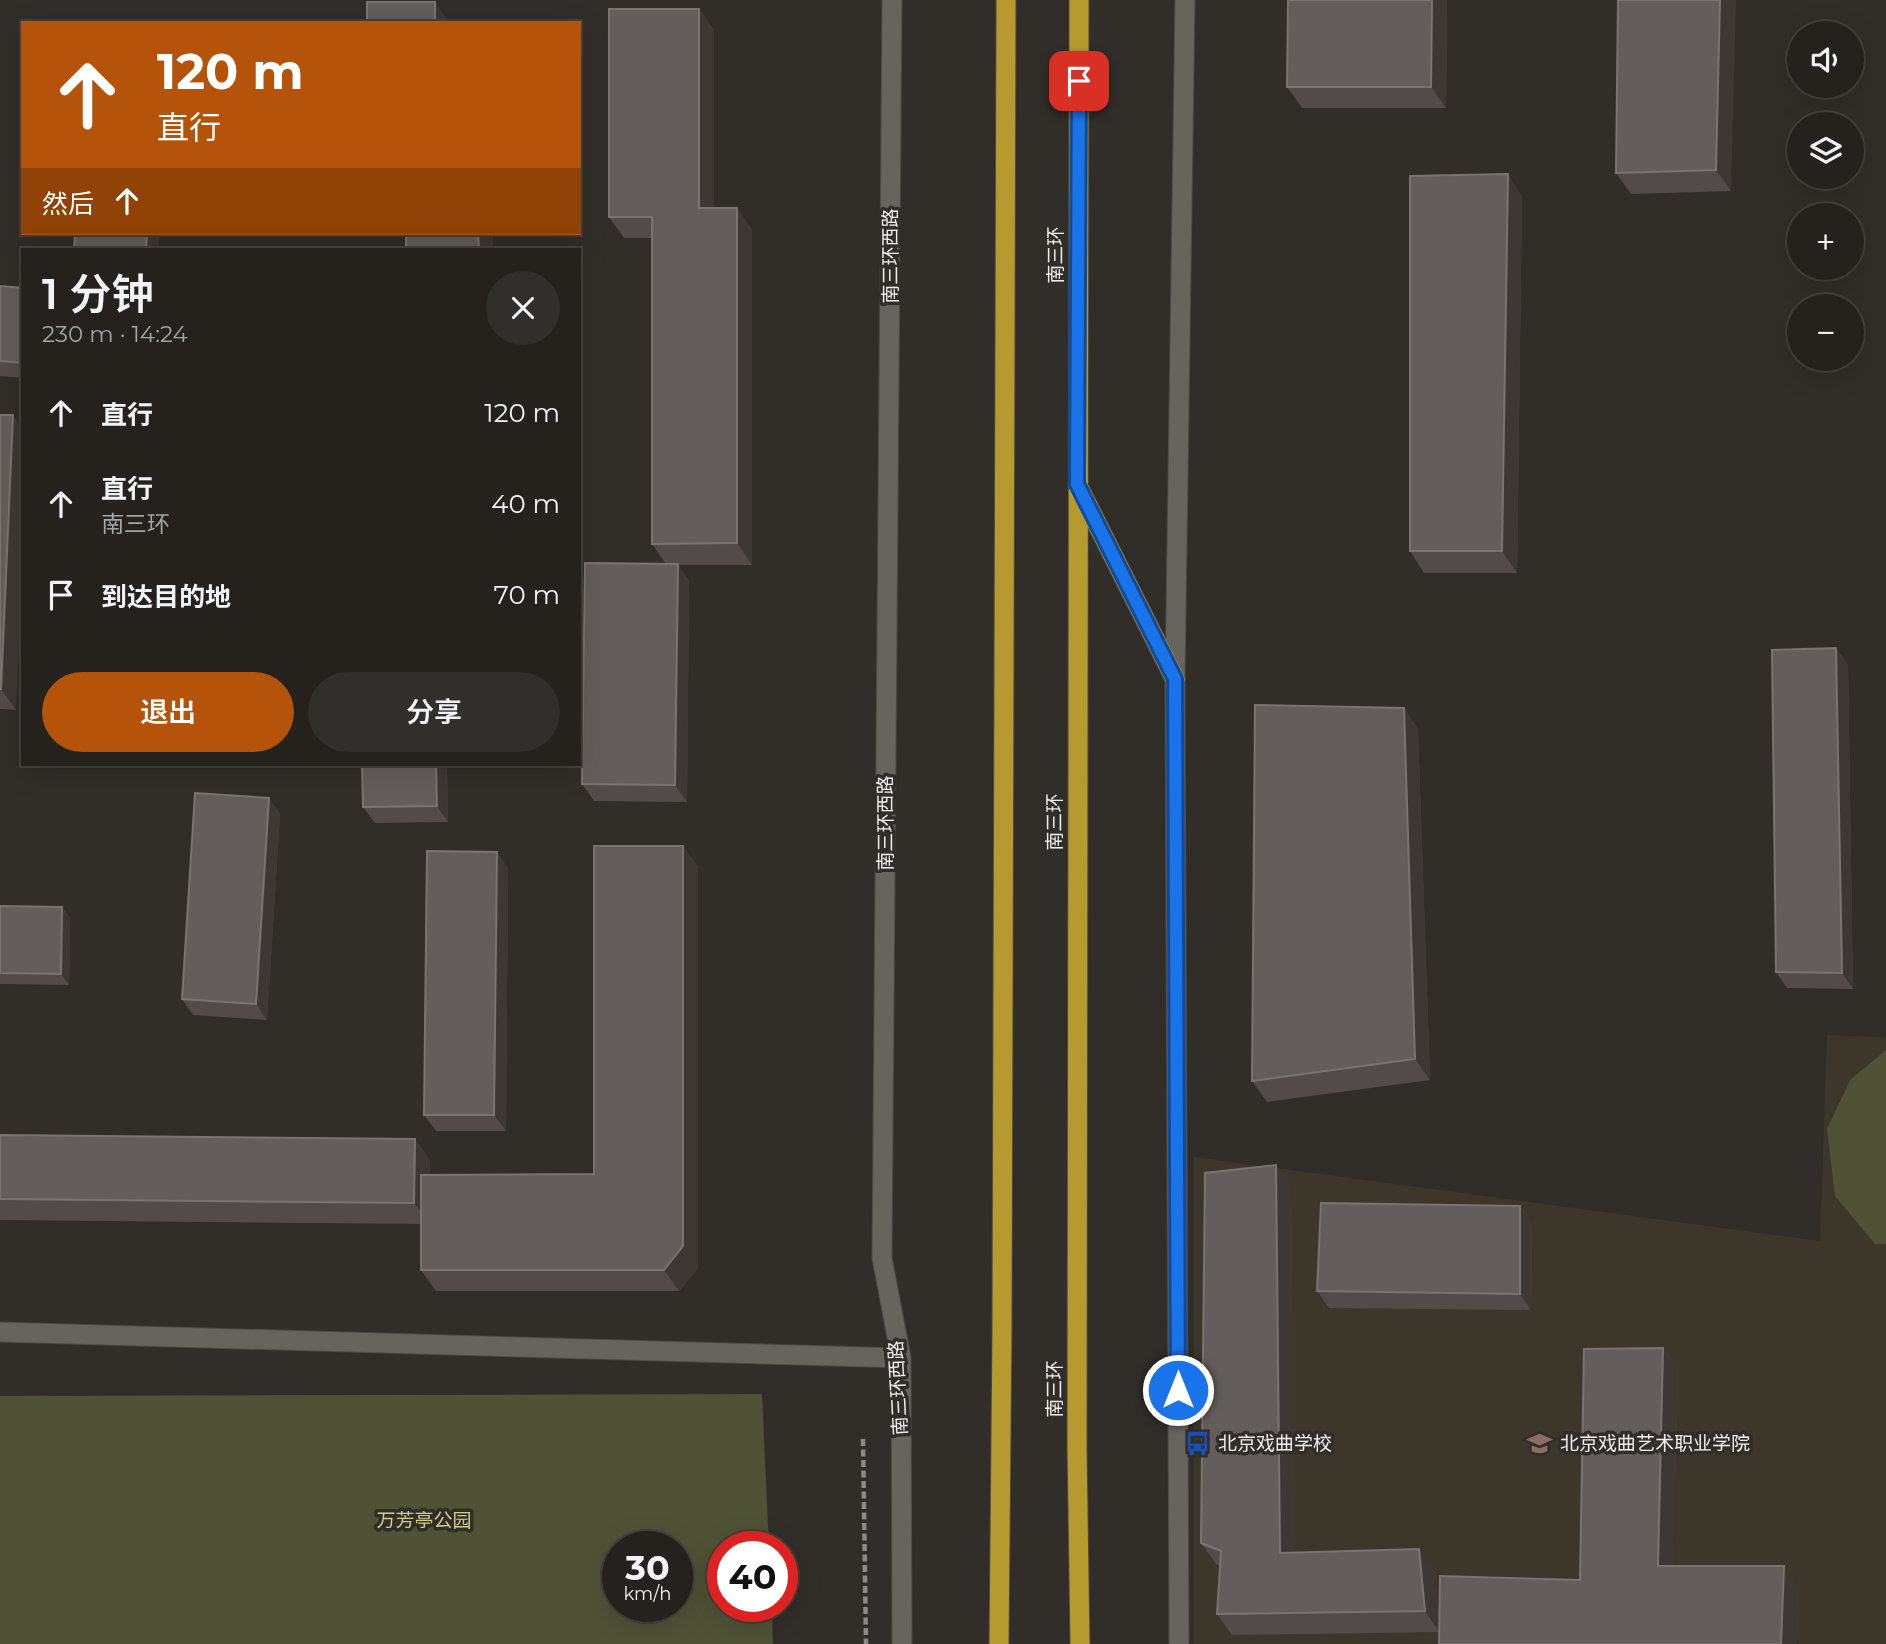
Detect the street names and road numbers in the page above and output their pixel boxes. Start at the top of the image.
street label: 南三环西路 [879,208,902,304]
street label: 南三环 [1044,226,1067,284]
street label: 南三环西路 [874,775,897,871]
street label: 南三环 [1043,793,1066,851]
street label: 南三环西路 [884,1340,912,1436]
street label: 南三环 [1043,1360,1066,1418]

